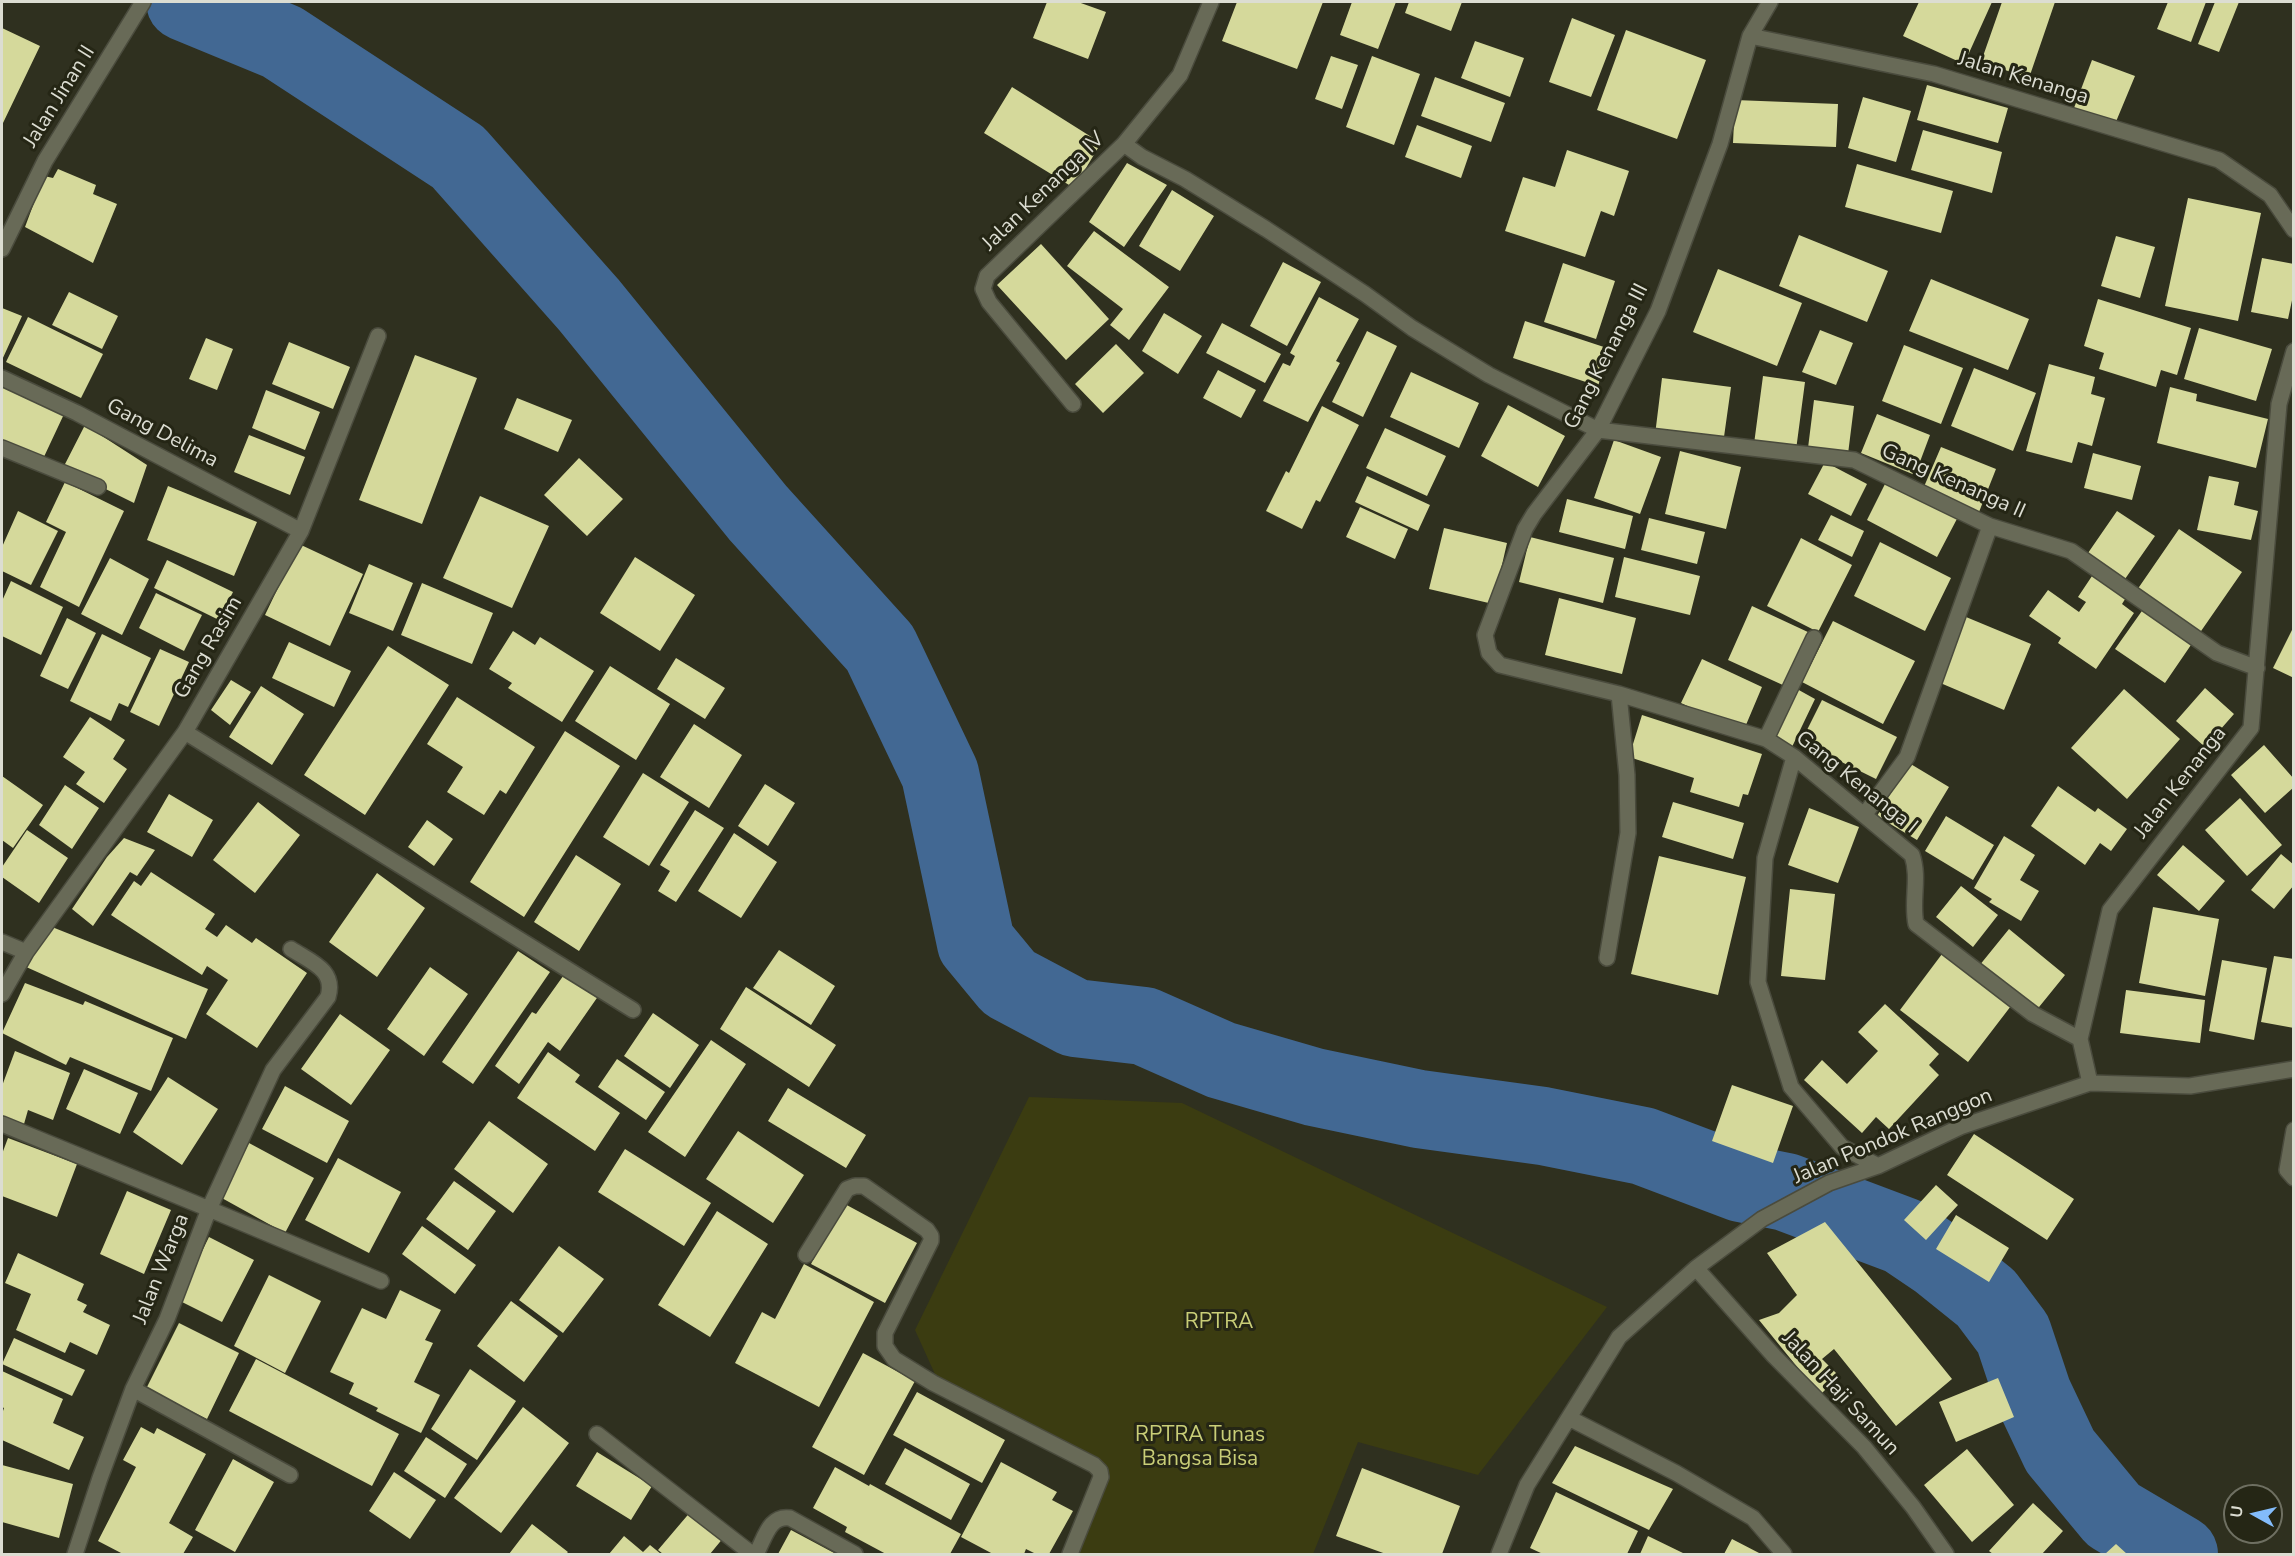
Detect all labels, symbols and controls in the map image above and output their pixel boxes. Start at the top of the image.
street label: Jalan Jinan II [19,41,101,153]
street label: Jalan Kenanga [1955,47,2091,111]
street label: Jalan Kenanga IV [978,127,1110,257]
street label: Gang Kenanga III [1559,280,1655,434]
street label: Gang Delima [102,394,222,474]
street label: Gang Kenanga II [1877,439,2029,525]
street label: Gang Rasim [170,592,248,704]
street label: Jalan Kenanga [2129,722,2233,844]
street label: Gang Kenanga I [1790,726,1922,840]
street label: Jalan Pondok Ranggon [1790,1084,1996,1190]
street label: Jalan Warga [129,1210,195,1328]
park label: RPTRA [1185,1310,1253,1336]
street label: Jalan Haji Samun [1776,1327,1904,1461]
park label: RPTRA Tunas Bangsa Bisa [1135,1423,1265,1473]
north arrow [2223,1484,2283,1544]
text: U [2225,1504,2249,1519]

